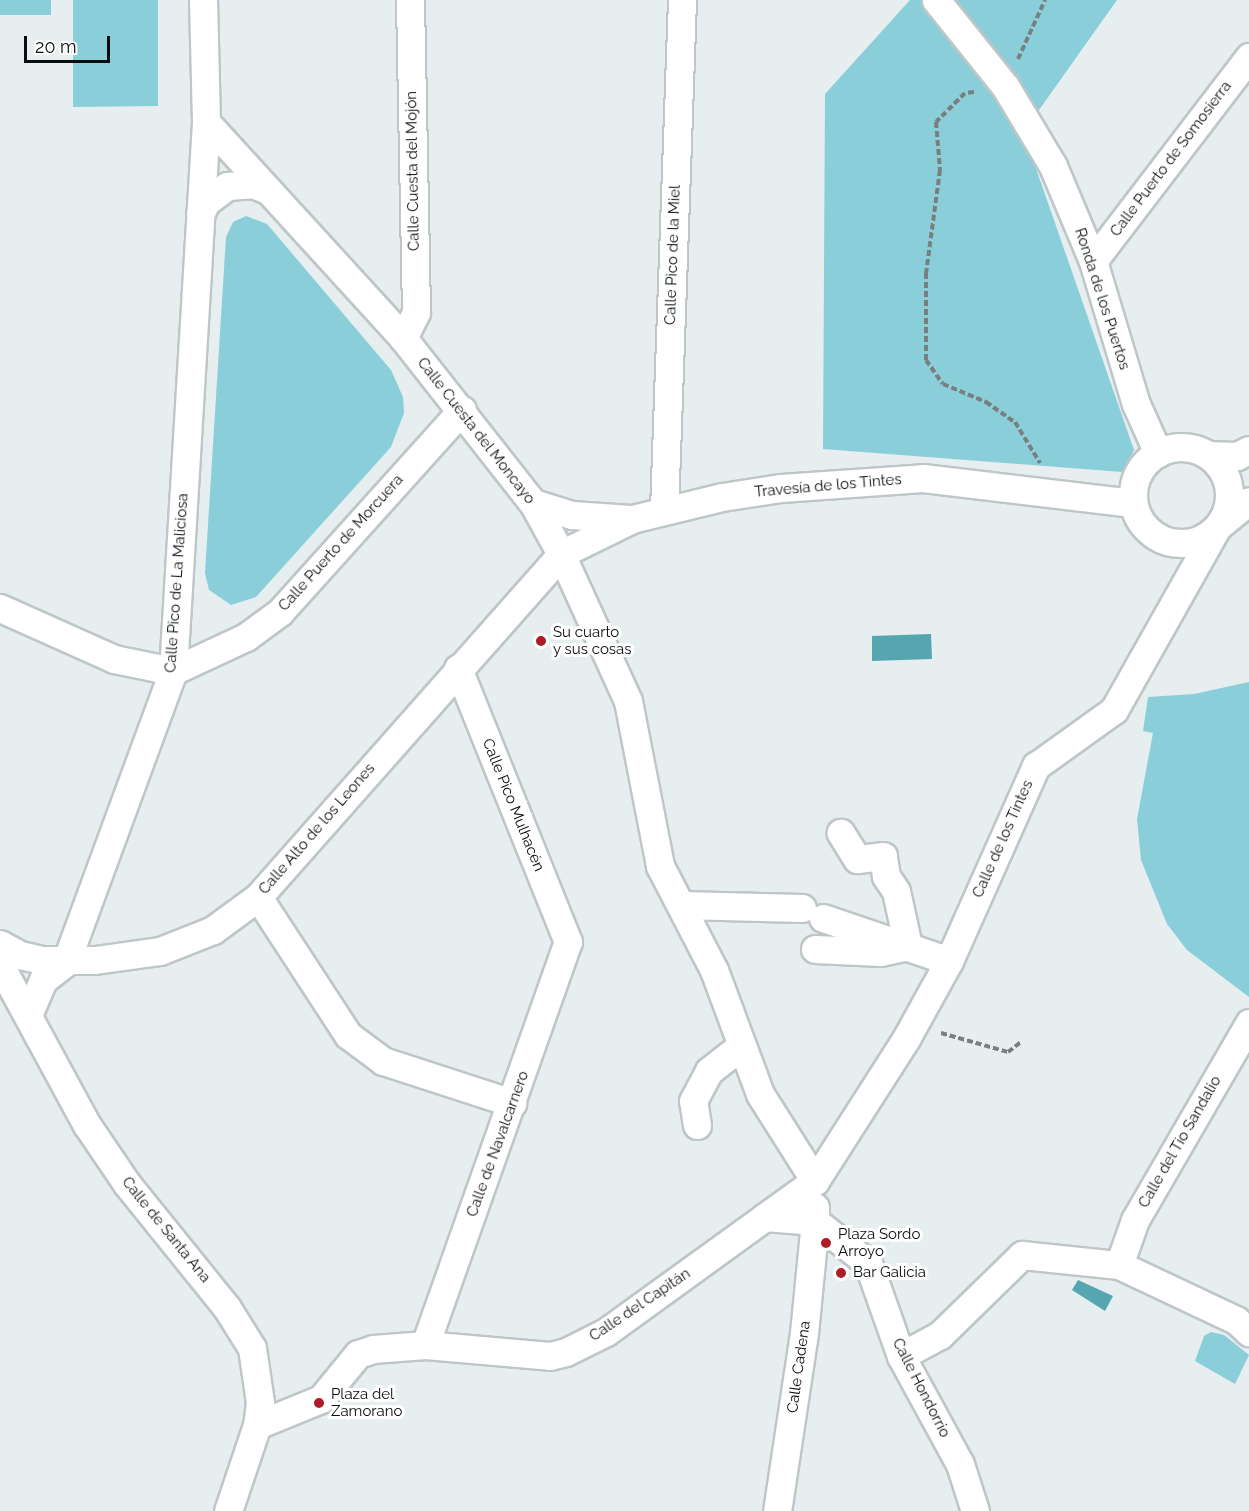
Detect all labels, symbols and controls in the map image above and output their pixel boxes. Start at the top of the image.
scale bar [27,24,112,62]
text: 20 m [35,36,77,57]
street label: Calle Puerto de Somosierra [1107,78,1235,240]
street label: Calle Cuesta del Mojón [403,91,423,251]
street label: Calle Pico de la Miel [662,185,684,325]
street label: Ronda de los Puertos [1071,226,1133,372]
street label: Calle Cuesta del Moncayo [413,354,539,508]
street label: Calle Puerto de Morcuera [275,471,407,615]
street label: Travesía de los Tintes [753,471,903,501]
street label: Calle Pico de La Maliciosa [162,493,192,673]
place label: Su cuarto y sus cosas [553,623,632,658]
marker: Su cuarto y sus cosas [534,634,548,648]
street label: Calle Pico Mulhacén [478,736,548,874]
street label: Calle Alto de los Leones [255,760,379,898]
street label: Calle de los Tintes [969,777,1037,901]
street label: Calle de Navalcarnero [463,1069,533,1219]
street label: Calle del Tío Sandalio [1135,1072,1225,1212]
street label: Calle de Santa Ana [118,1173,214,1287]
place label: Plaza Sordo Arroyo [838,1225,920,1260]
marker: Plaza Sordo Arroyo [819,1236,833,1250]
street label: Calle del Capitán [586,1264,694,1346]
place label: Bar Galicia [853,1264,926,1282]
marker: Bar Galicia [834,1266,848,1280]
street label: Calle Cadena [784,1320,814,1414]
street label: Calle Hondorrio [888,1335,954,1441]
place label: Plaza del Zamorano [331,1385,402,1420]
marker: Plaza del Zamorano [312,1396,326,1410]

